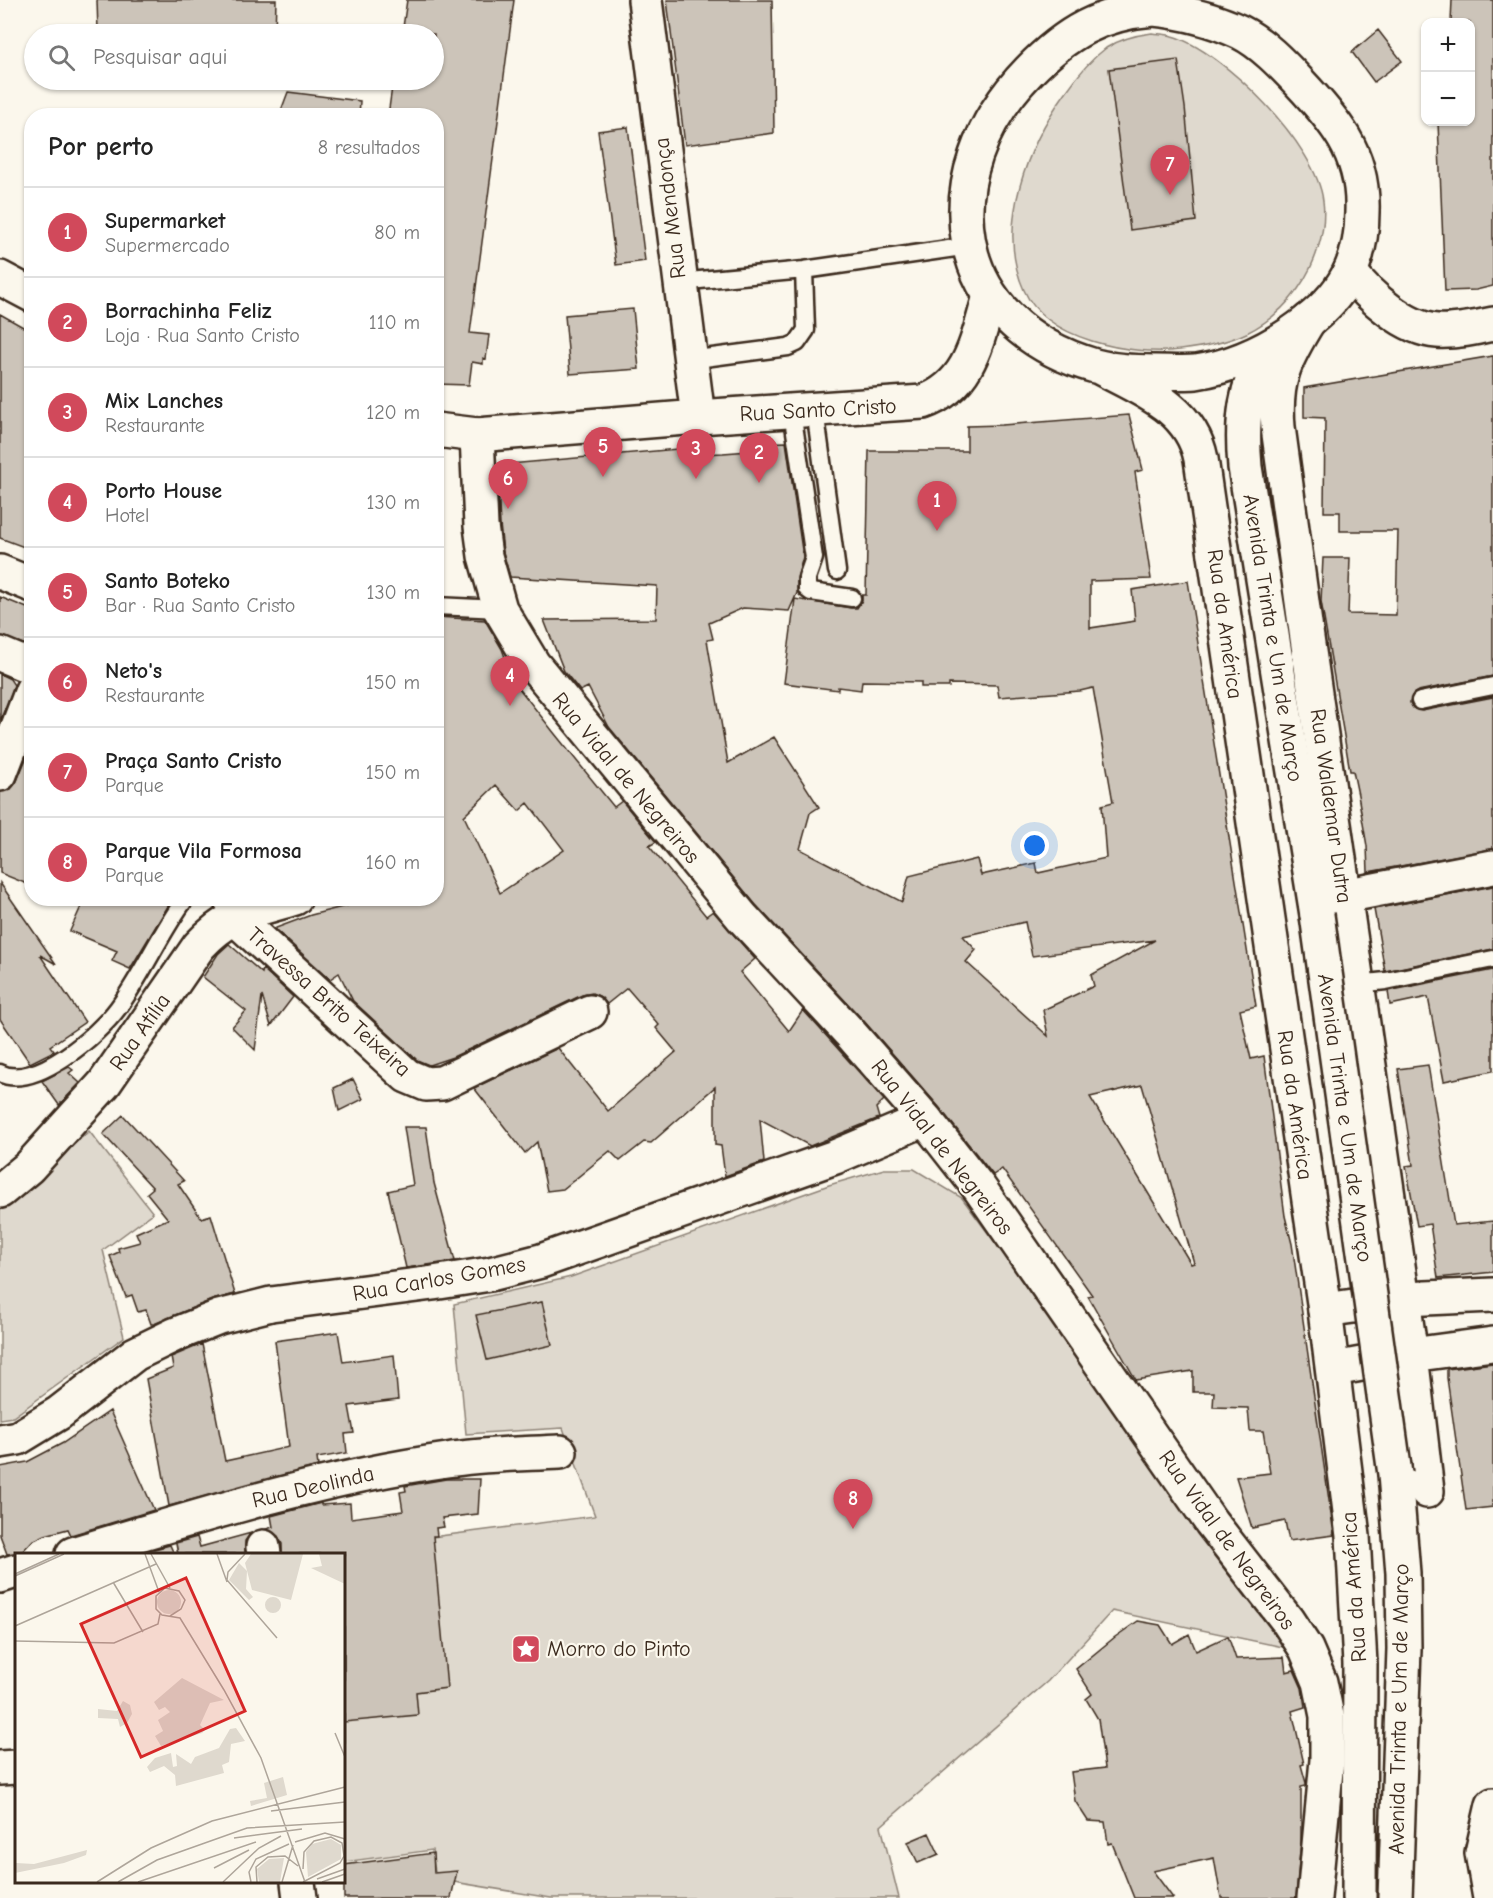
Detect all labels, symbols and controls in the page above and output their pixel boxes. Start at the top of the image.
map controls [1421,18,1475,126]
button: + [1421,18,1475,72]
search box [24,24,444,90]
icon: search [45,41,78,74]
text: Pesquisar aqui [93,44,228,70]
button: − [1421,72,1475,126]
text: Por perto [48,132,154,162]
text: 8 resultados [318,136,420,159]
street label: Rua Mendonça [648,136,692,280]
pin: 7 [1150,146,1190,195]
text: Supermarket [105,208,226,234]
text: 1 [64,221,71,244]
text: 80 m [374,221,420,244]
text: Supermercado [105,234,230,257]
text: Borrachinha Feliz [105,298,272,324]
text: 2 [63,311,72,334]
text: 110 m [369,311,420,334]
text: Loja · Rua Santo Cristo [105,324,300,347]
text: Mix Lanches [105,388,223,414]
street label: Rua Santo Cristo [739,393,897,427]
text: 3 [63,401,72,424]
text: 120 m [366,401,420,424]
text: Restaurante [105,414,205,437]
pin: 5 [584,428,622,477]
pin: 3 [676,430,716,479]
pin: 2 [740,434,778,483]
pin: 6 [488,460,528,509]
text: Porto House [105,478,222,504]
pin: 1 [918,482,956,531]
text: 4 [63,491,72,514]
text: 130 m [367,491,420,514]
street label: Avenida Trinta e Um de Março [1237,492,1309,784]
text: Hotel [105,504,149,527]
street label: Rua da América [1202,547,1248,701]
text: Santo Boteko [105,568,230,594]
text: 5 [62,581,73,604]
text: 130 m [367,581,420,604]
text: Bar · Rua Santo Cristo [105,594,295,617]
pin: 4 [490,656,530,706]
text: Neto's [105,658,162,684]
text: 6 [62,671,73,694]
text: 150 m [366,671,420,694]
text: Restaurante [105,684,205,707]
street label: Rua Vidal de Negreiros [547,687,705,869]
street label: Rua Waldemar Dutra [1304,707,1358,905]
text: Praça Santo Cristo [105,748,282,774]
text: 7 [63,761,72,784]
text: 150 m [366,761,420,784]
text: Parque [105,774,164,797]
your location [1020,831,1049,860]
text: Parque Vila Formosa [105,838,302,864]
text: 8 [62,851,73,874]
text: 160 m [366,851,420,874]
text: Parque [105,864,164,887]
street label: Travessa Brito Teixeira [242,922,416,1082]
street label: Avenida Trinta e Um de Março [1312,972,1378,1264]
street label: Rua Atília [104,988,176,1076]
street label: Rua da América [1272,1028,1318,1182]
street label: Rua Vidal de Negreiros [865,1054,1019,1240]
street label: Rua Carlos Gomes [350,1251,528,1307]
street label: Rua Vidal de Negreiros [1153,1445,1301,1635]
street label: Rua Deolinda [249,1460,377,1514]
pin: 8 [834,1480,872,1529]
street label: Rua da América [1336,1511,1372,1663]
inset map [15,1553,345,1883]
street label: Avenida Trinta e Um de Março [1383,1563,1415,1855]
place icon: Morro do Pinto [510,1633,542,1665]
place label: Morro do Pinto [547,1636,691,1662]

